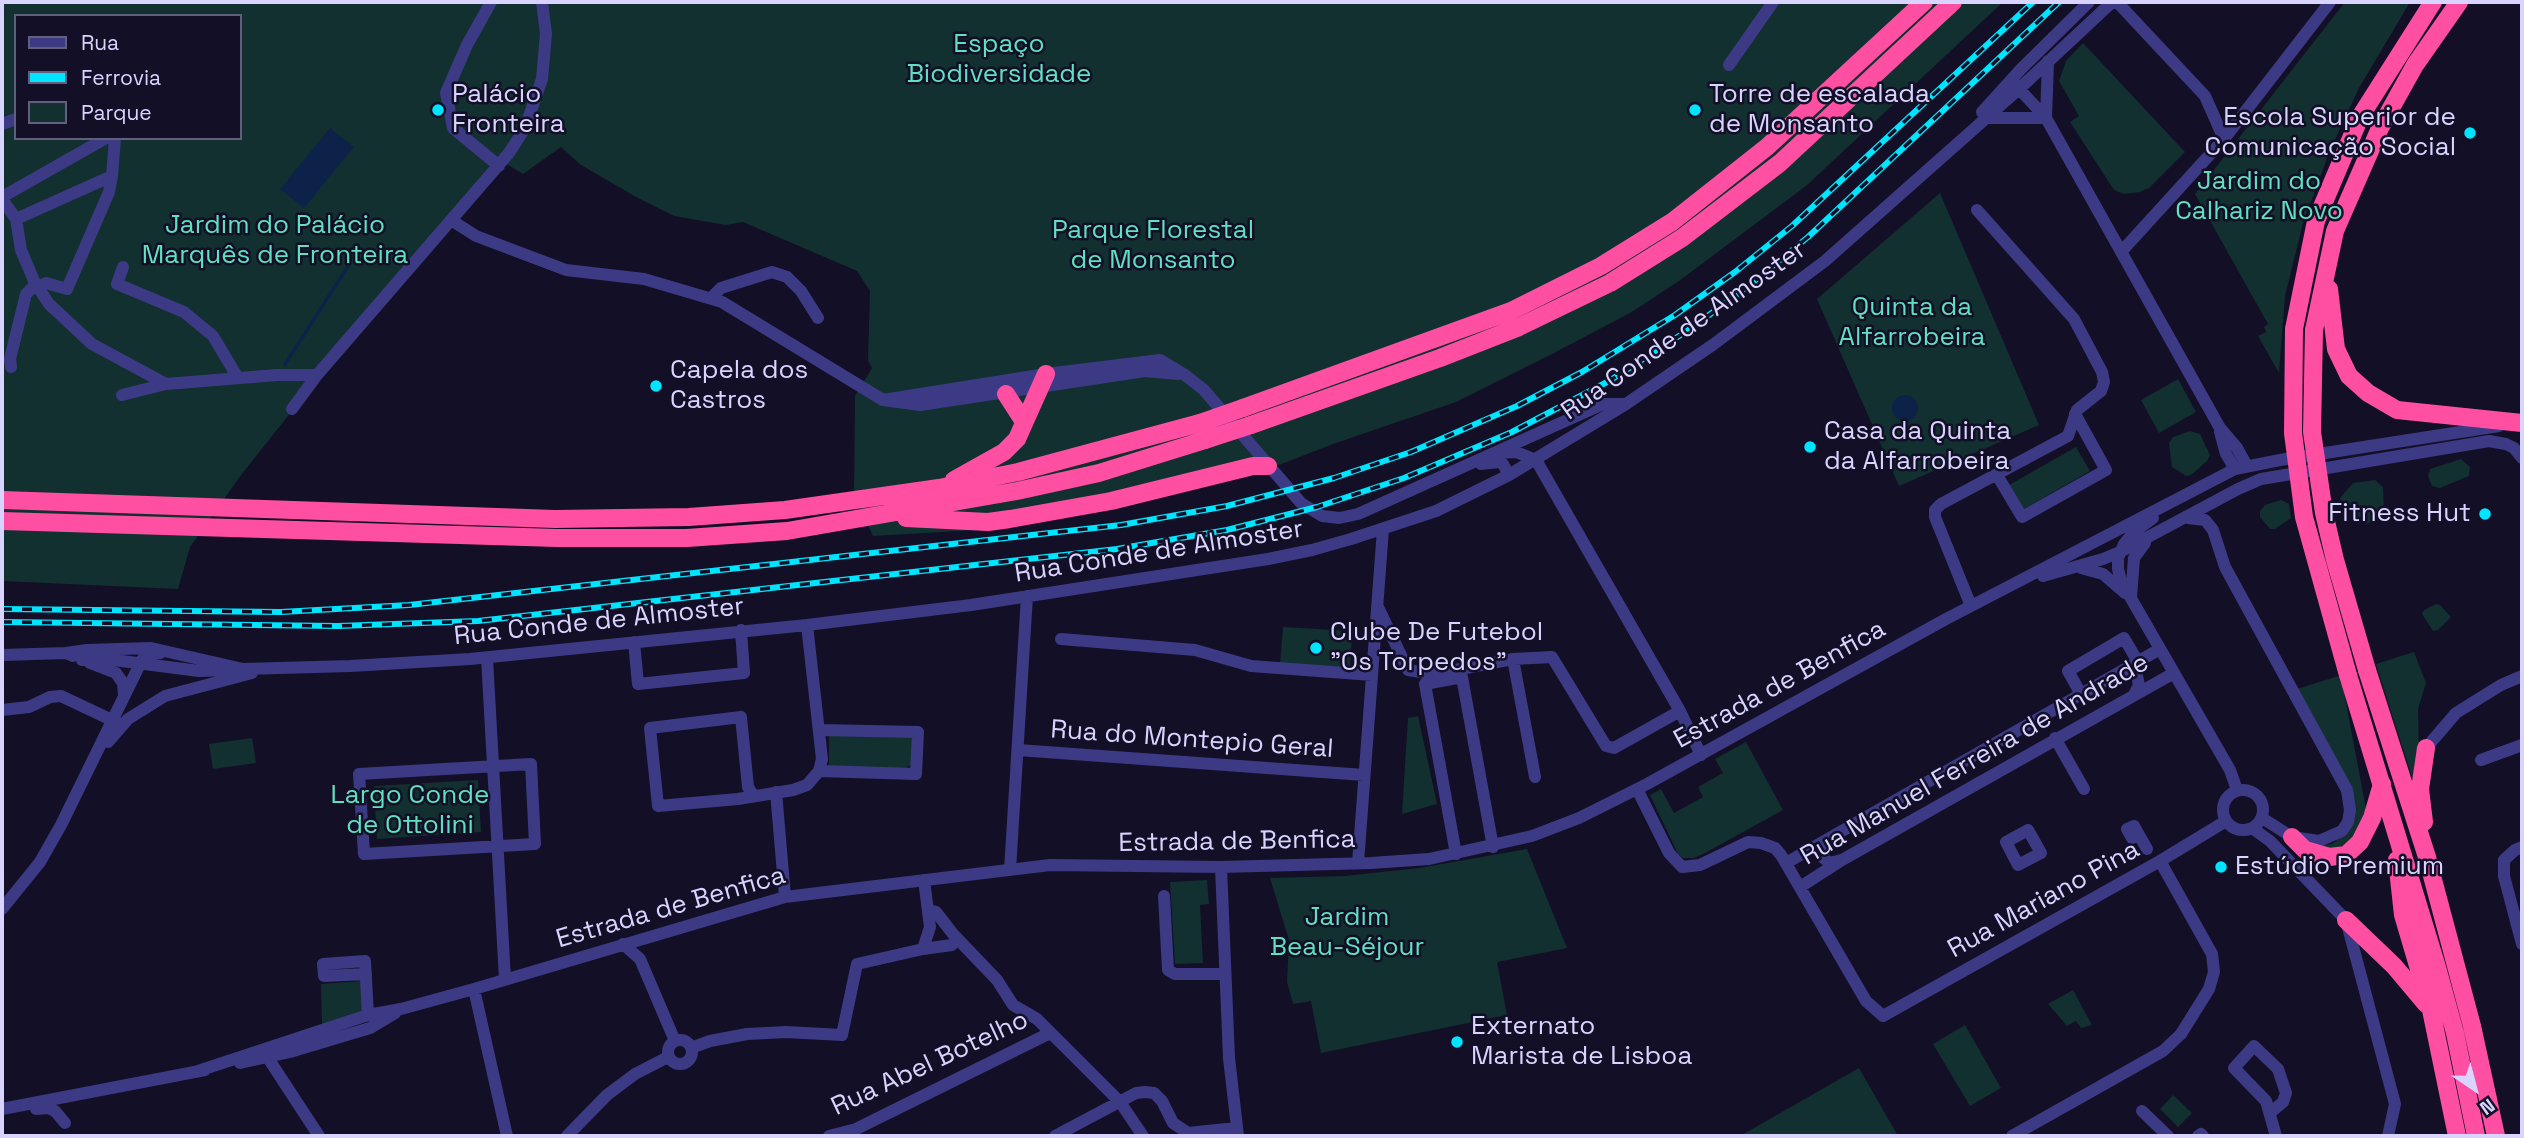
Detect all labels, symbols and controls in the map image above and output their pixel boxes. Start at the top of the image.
legend [14,14,242,140]
text: Rua [81,29,119,56]
park label: Espaço Biodiversidade [907,29,1091,90]
text: Ferrovia [81,64,161,91]
place label: Palácio Fronteira [452,79,565,140]
place label: Torre de escalada de Monsanto [1709,79,1930,140]
text: Parque [81,99,152,126]
marker: Palácio Fronteira [430,102,446,118]
marker: Torre de escalada de Monsanto [1687,102,1703,118]
place label: Escola Superior de Comunicação Social [2205,102,2456,164]
marker: Escola Superior de Comunicação Social [2462,125,2478,141]
park label: Jardim do Calhariz Novo [2175,166,2343,228]
park label: Jardim do Palácio Marquês de Fronteira [142,210,408,272]
park label: Parque Florestal de Monsanto [1052,215,1254,276]
street label: Rua Conde de Almoster [1556,235,1812,427]
park label: Quinta da Alfarrobeira [1839,292,1985,354]
place label: Capela dos Castros [670,355,808,416]
marker: Capela dos Castros [648,378,664,394]
place label: Casa da Quinta da Alfarrobeira [1824,416,2011,478]
marker: Casa da Quinta da Alfarrobeira [1802,439,1818,455]
place label: Fitness Hut [2328,498,2471,530]
marker: Fitness Hut [2477,506,2493,522]
street label: Rua Conde de Almoster [1013,514,1305,590]
street label: Rua Conde de Almoster [452,591,746,653]
street label: Estrada de Benfica [1669,614,1891,756]
place label: Clube De Futebol "Os Torpedos" [1330,617,1543,678]
marker: Clube De Futebol "Os Torpedos" [1308,640,1324,656]
street label: Rua Manuel Ferreira de Andrade [1795,647,2155,873]
street label: Rua do Montepio Geral [1049,715,1335,765]
park label: Largo Conde de Ottolini [331,780,489,842]
street label: Estrada de Benfica [1118,824,1356,860]
street label: Rua Mariano Pina [1943,834,2145,966]
place label: Estúdio Premium [2235,851,2444,883]
marker: Estúdio Premium [2213,859,2229,875]
street label: Estrada de Benfica [553,860,789,956]
park label: Jardim Beau-Séjour [1270,902,1424,964]
street label: Rua Abel Botelho [827,1005,1033,1123]
place label: Externato Marista de Lisboa [1471,1011,1692,1072]
marker: Externato Marista de Lisboa [1449,1034,1465,1050]
north arrow [2440,1054,2510,1124]
text: N [2475,1093,2500,1120]

